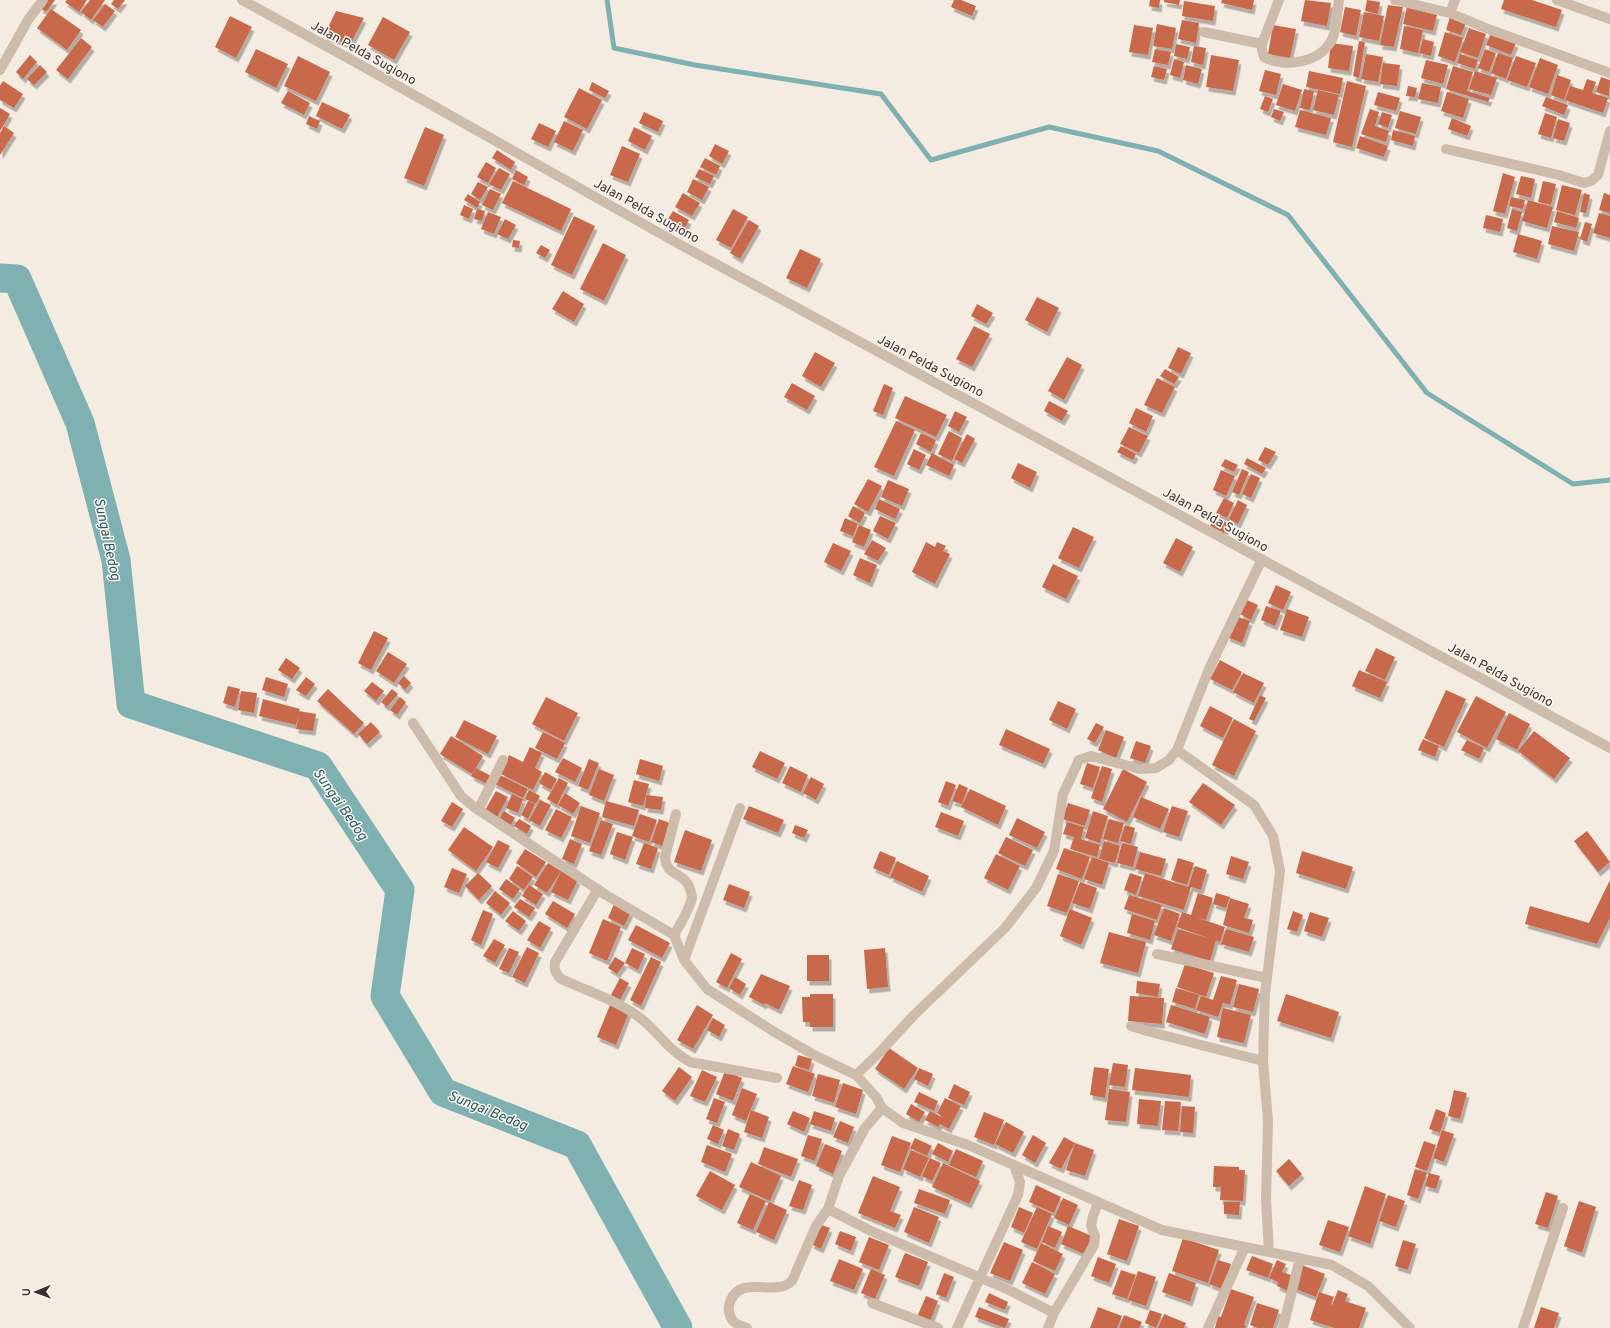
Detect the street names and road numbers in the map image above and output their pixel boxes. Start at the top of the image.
street label: Jalan Pelda Sugiono [307,18,419,89]
street label: Jalan Pelda Sugiono [590,176,702,247]
street label: Jalan Pelda Sugiono [874,332,986,402]
street label: Jalan Pelda Sugiono [1159,485,1271,556]
street label: Jalan Pelda Sugiono [1444,640,1556,711]

